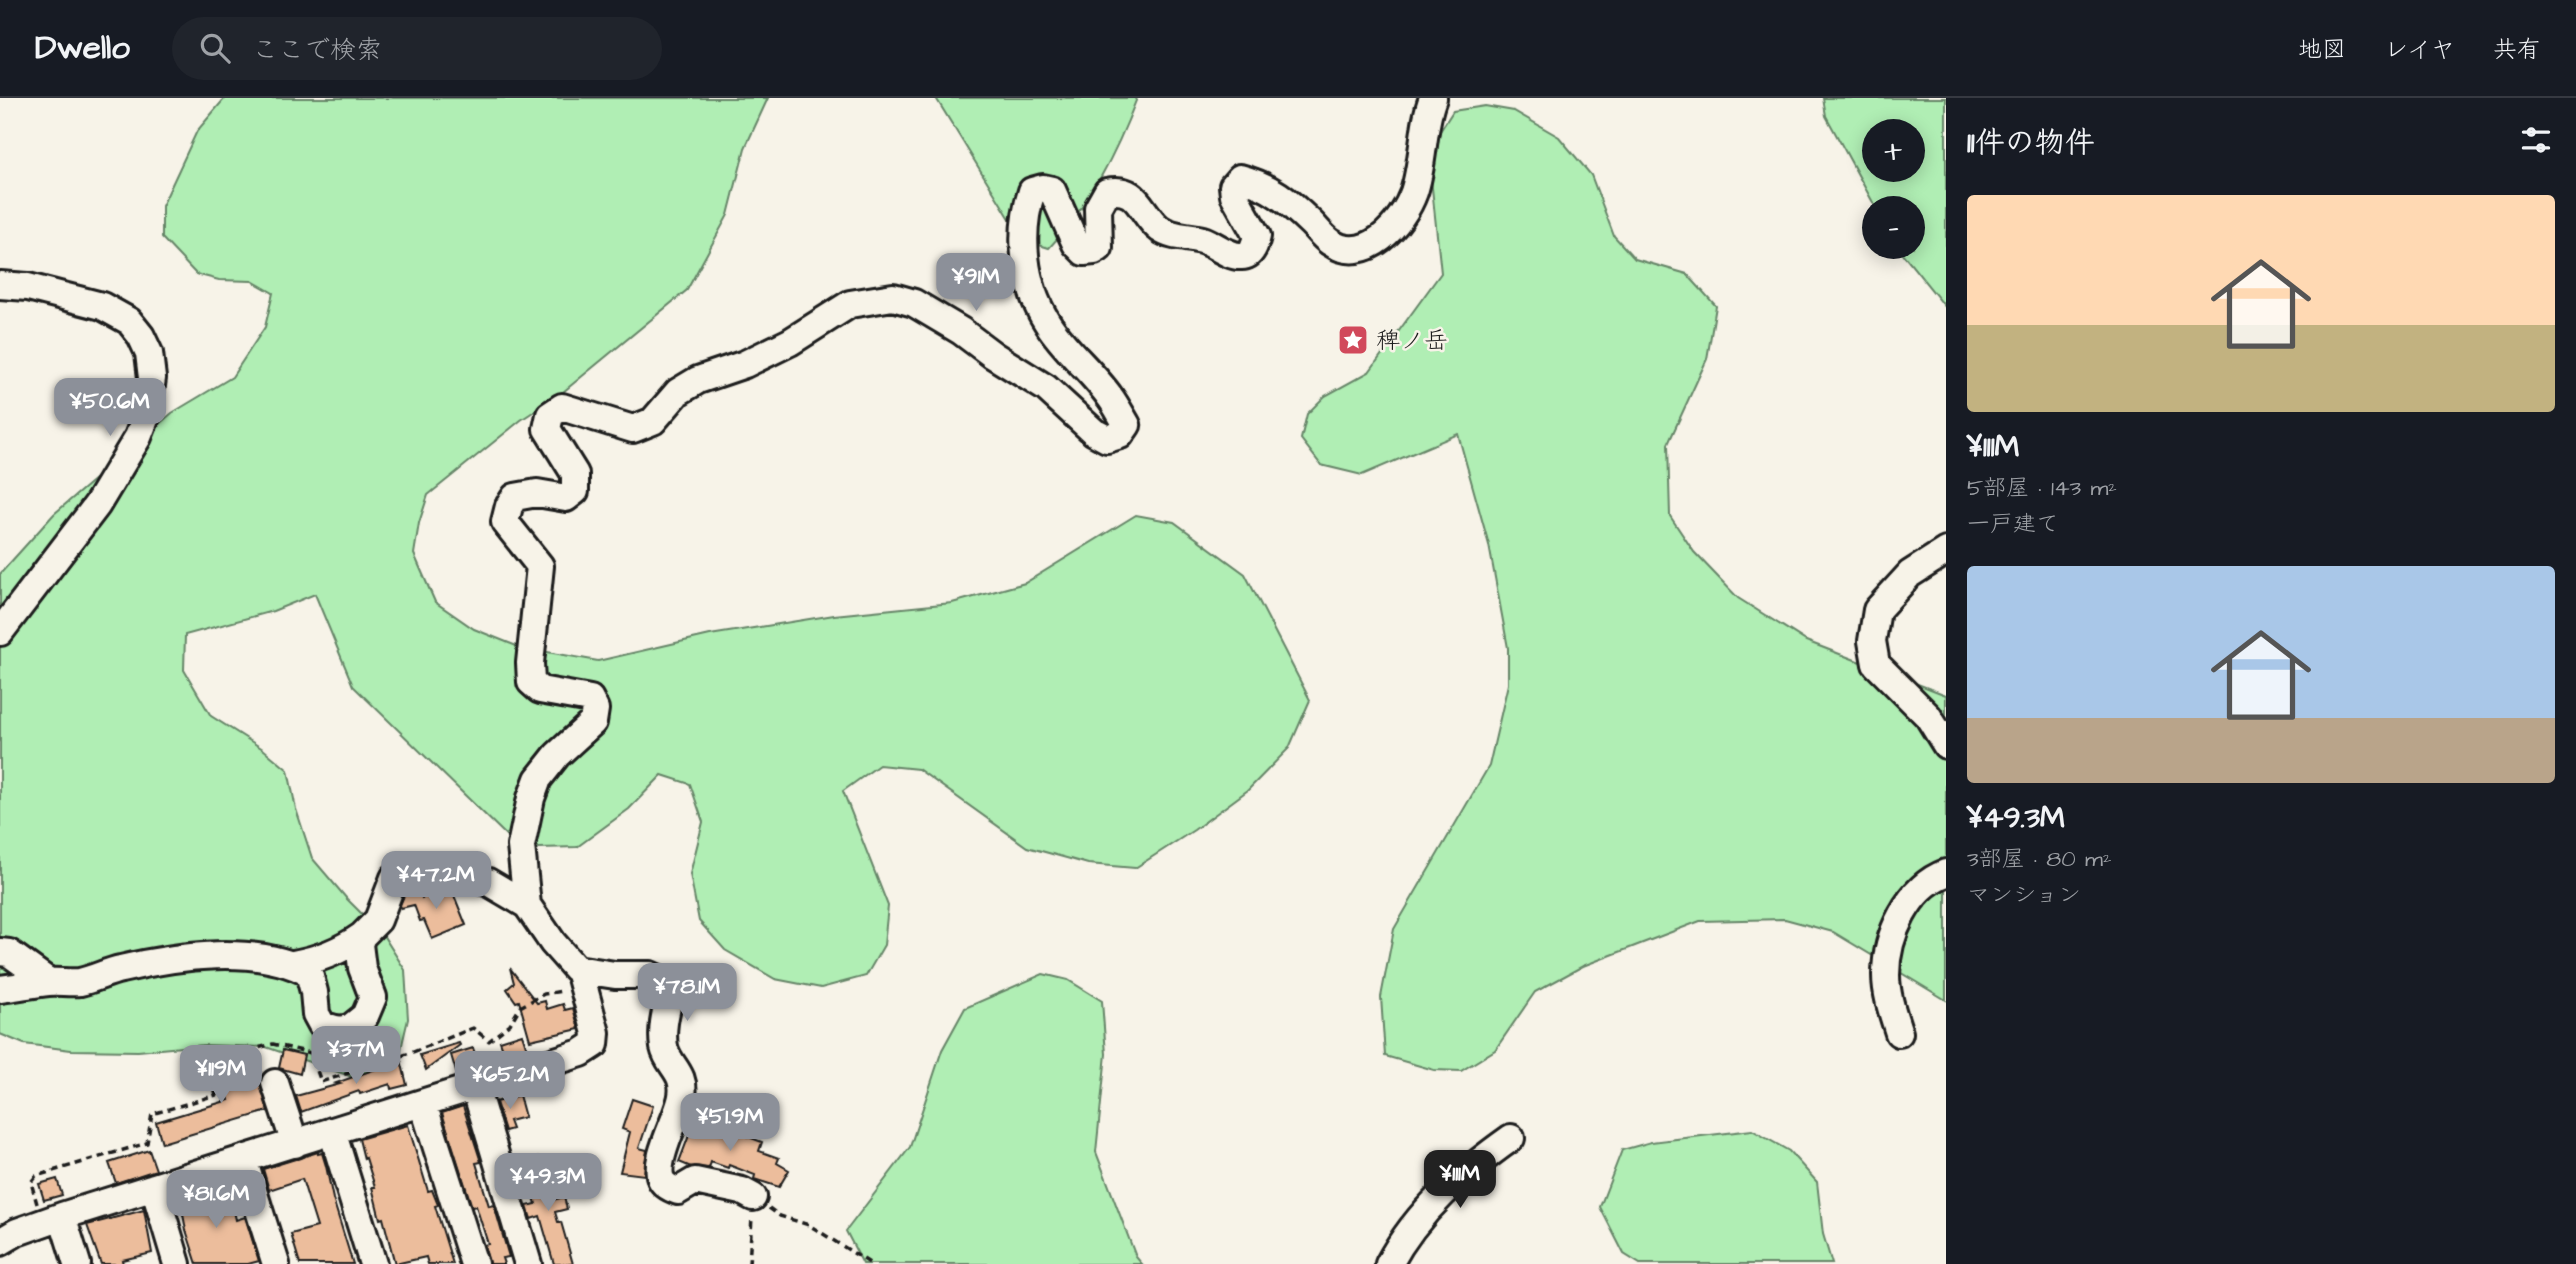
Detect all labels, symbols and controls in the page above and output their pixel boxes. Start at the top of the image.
search box [172,17,662,80]
text: Dwello [35,25,130,71]
icon: search [196,29,234,67]
text: ここで検索 [252,32,382,68]
text: 地図 [2298,33,2346,67]
text: レイヤ [2384,33,2455,67]
text: 共有 [2493,33,2541,67]
map controls [1862,119,1925,259]
button: + [1862,119,1925,182]
icon: filters [2517,121,2555,159]
text: 11件の物件 [1967,122,2095,164]
button: − [1862,196,1925,259]
icon: home [2198,241,2324,367]
pin: ¥91M [935,254,1017,313]
text: ¥91M [952,260,1000,292]
place icon: 稗ノ岳 [1336,323,1370,357]
place label: 稗ノ岳 [1376,324,1448,358]
pin: ¥50.6M [53,378,167,438]
text: ¥50.6M [70,385,150,417]
text: ¥111M [1967,426,2019,468]
text: 5部屋 · 143 m² [1967,472,2117,504]
text: 一戸建て [1967,508,2059,540]
icon: home [2198,612,2324,738]
text: ¥49.3M [1967,797,2065,839]
text: 3部屋 · 80 m² [1967,843,2112,875]
pin: ¥47.2M [379,852,493,911]
text: ¥47.2M [397,858,475,890]
text: マンション [1967,879,2081,911]
pin: ¥78.1M [630,964,744,1023]
text: ¥78.1M [654,970,720,1002]
pin: ¥37M [315,1026,397,1086]
text: ¥37M [327,1033,385,1065]
pin: ¥119M [172,1046,270,1105]
text: ¥119M [196,1052,246,1084]
pin: ¥65.2M [453,1052,567,1111]
text: ¥65.2M [471,1058,549,1090]
pin: ¥51.9M [673,1094,787,1153]
text: ¥51.9M [697,1100,763,1132]
pin: ¥111M [1411,1150,1509,1210]
pin: ¥49.3M [491,1154,605,1213]
text: ¥111M [1440,1157,1480,1189]
text: ¥49.3M [511,1160,586,1192]
pin: ¥81.6M [159,1170,273,1230]
text: ¥81.6M [183,1177,249,1209]

